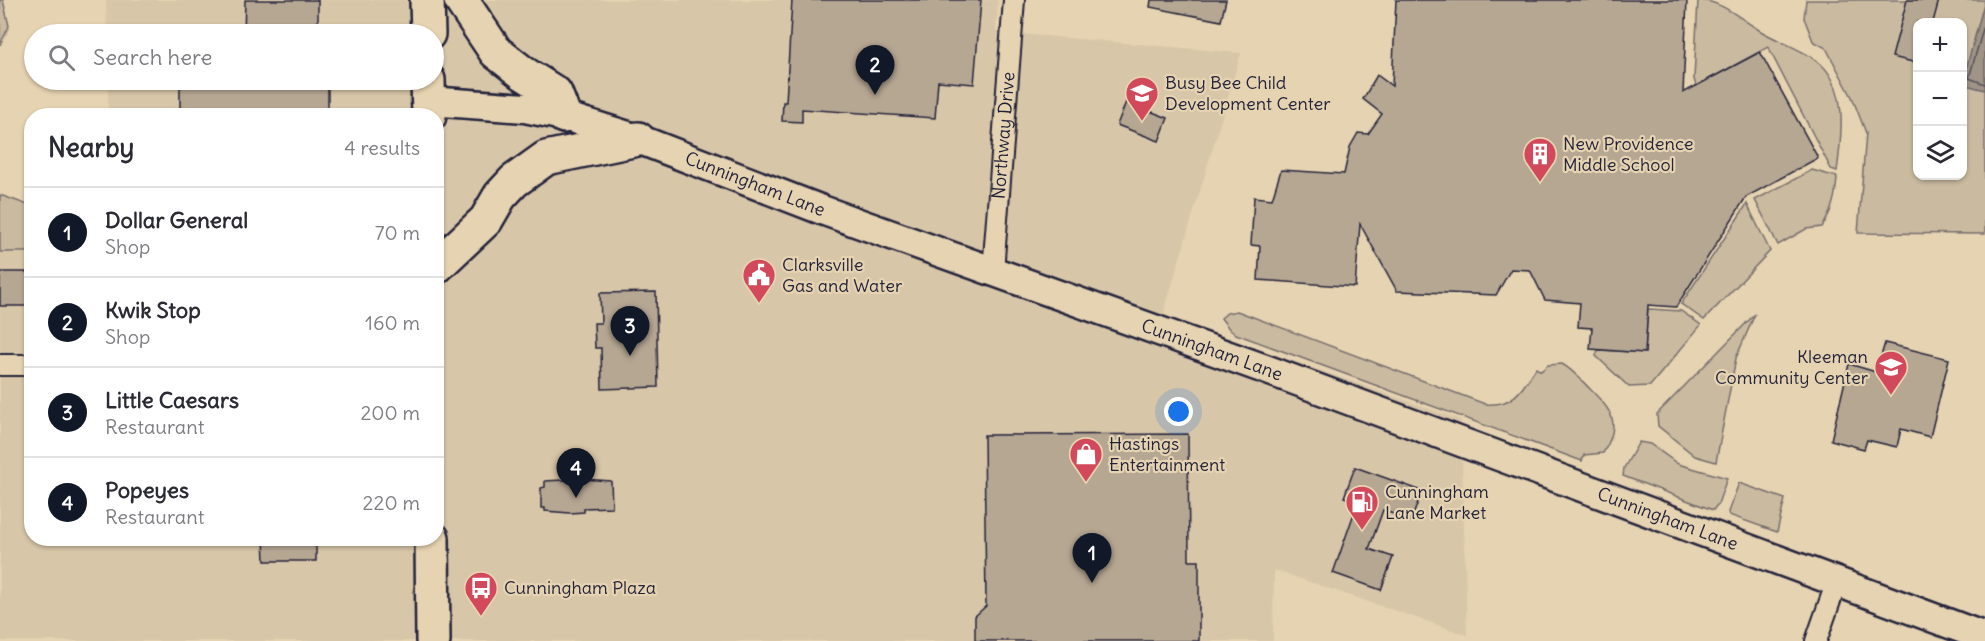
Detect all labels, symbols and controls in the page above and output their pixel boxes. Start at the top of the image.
map controls [1913,18,1967,180]
button: + [1913,18,1967,72]
search box [24,24,444,90]
icon: search [45,41,78,74]
text: Search here [93,43,212,71]
pin: 2 [856,46,894,95]
street label: Northway Drive [987,71,1019,200]
place label: Busy Bee Child Development Center [1165,71,1331,115]
button: − [1913,72,1967,126]
school or university icon: Busy Bee Child Development Center [1124,75,1160,122]
button: layers [1913,126,1967,180]
text: Nearby [48,131,134,164]
place label: New Providence Middle School [1563,132,1693,176]
text: 4 results [344,135,420,160]
building icon: New Providence Middle School [1522,136,1558,183]
street label: Cunningham Lane [682,146,829,221]
text: Dollar General [105,206,248,234]
text: 1 [64,220,71,245]
text: 70 m [375,220,420,245]
text: Shop [105,234,150,259]
place label: Clarksville Gas and Water [782,253,903,297]
public building icon: Clarksville Gas and Water [741,257,777,304]
text: Kwik Stop [105,296,201,324]
pin: 3 [610,306,650,356]
text: 2 [62,310,73,335]
text: 160 m [365,310,420,335]
street label: Cunningham Lane [1138,314,1286,385]
text: Shop [105,324,150,349]
place label: Kleeman Community Center [1715,345,1869,389]
school or university icon: Kleeman Community Center [1873,349,1909,396]
text: Little Caesars [105,386,239,414]
your location [1164,397,1193,426]
text: 3 [62,400,73,425]
text: 200 m [360,400,420,425]
text: Restaurant [105,414,204,439]
place label: Hastings Entertainment [1109,432,1225,476]
shop icon: Hastings Entertainment [1068,436,1104,483]
pin: 4 [556,448,596,498]
text: Popeyes [105,476,189,504]
place label: Cunningham Lane Market [1385,480,1489,524]
street label: Cunningham Lane [1594,482,1741,555]
fuel station icon: Cunningham Lane Market [1344,484,1380,531]
text: 4 [62,490,73,515]
text: 220 m [363,490,420,515]
text: Restaurant [105,504,204,529]
pin: 1 [1072,534,1112,583]
bus stop icon: Cunningham Plaza [463,570,499,617]
place label: Cunningham Plaza [504,576,656,599]

